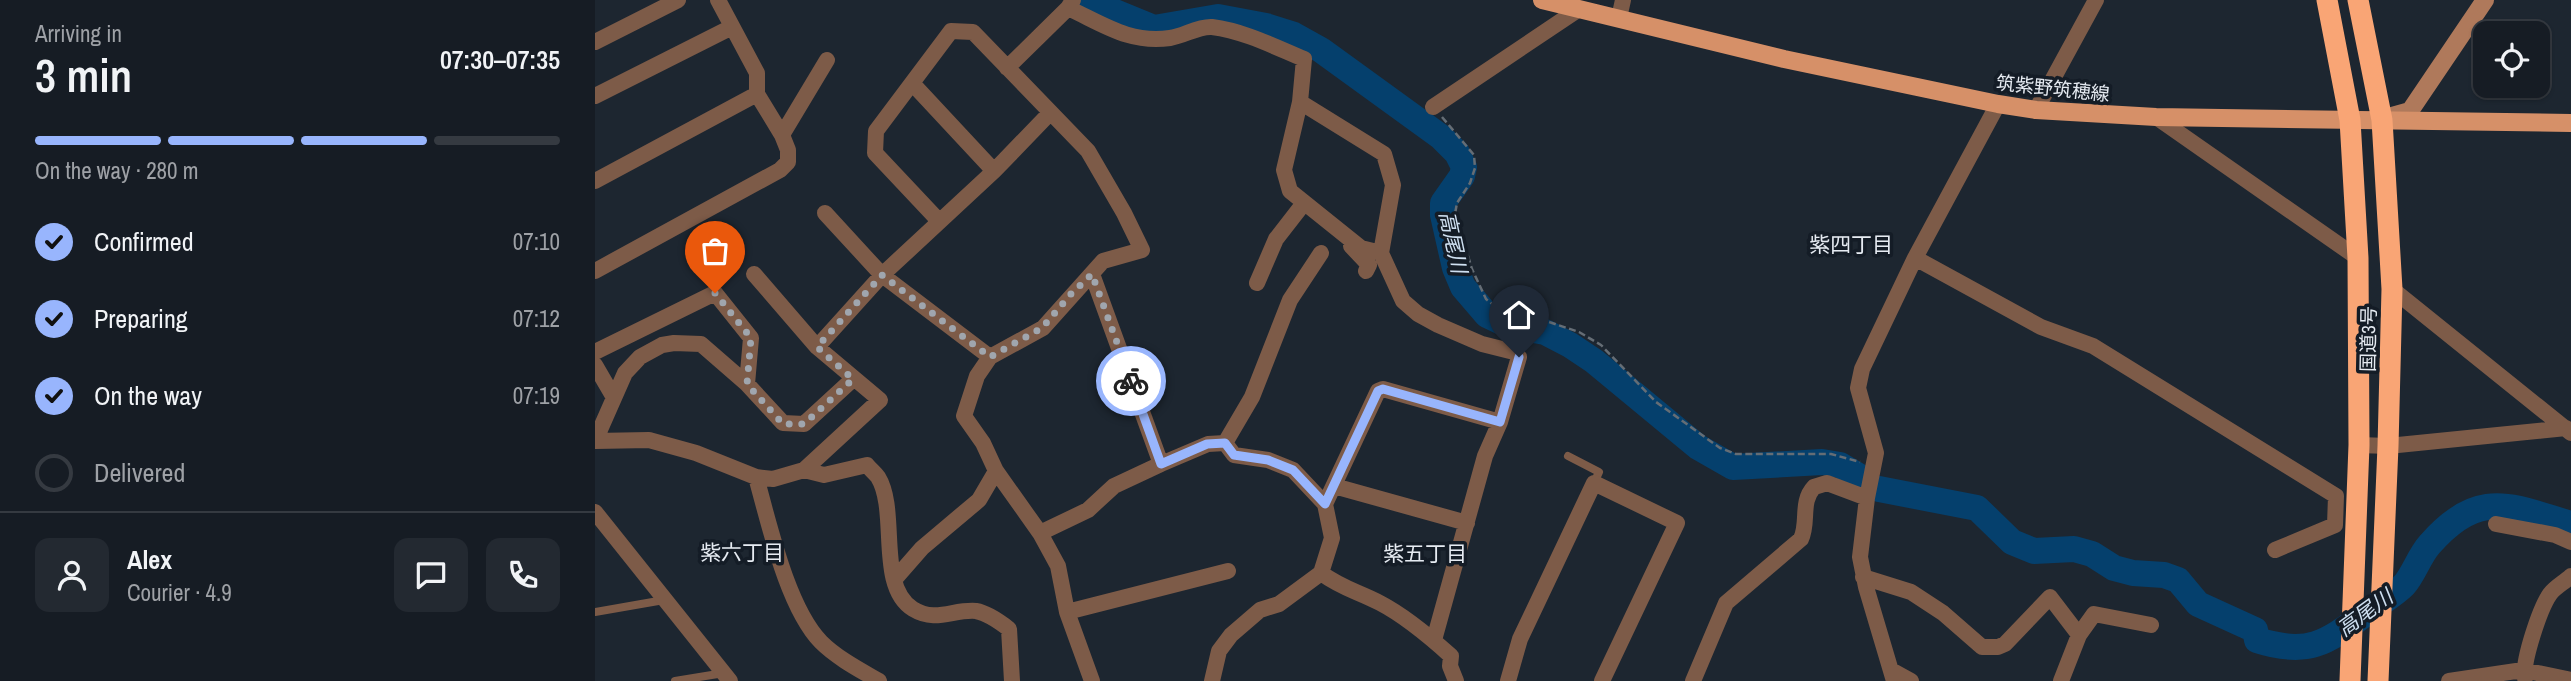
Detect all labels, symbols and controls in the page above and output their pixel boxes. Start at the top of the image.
text: Arriving in [35,18,122,49]
map controls [2473,21,2550,98]
button: locate [2473,21,2550,98]
text: 07:30–07:35 [440,42,560,77]
text: 3 min [35,44,132,106]
street label: 筑紫野筑穂線 [1995,69,2111,107]
text: On the way · 280 m [35,155,199,186]
water label: 高尾川 [1433,208,1475,278]
pin [685,221,745,293]
icon: check [35,223,73,261]
text: Confirmed [94,224,194,259]
text: 07:10 [513,226,560,257]
district label: 紫四丁目 [1809,230,1893,259]
icon: bag [696,232,734,270]
pin [1489,285,1549,357]
icon: home [1500,296,1538,334]
icon: check [35,300,73,338]
text: Preparing [94,301,188,336]
text: 07:12 [513,303,560,334]
street label: 国道3号 [2354,306,2382,372]
courier [1096,346,1166,416]
icon: bike [1112,362,1150,400]
icon: check [35,377,73,415]
text: On the way [94,378,202,413]
text: 07:19 [513,380,560,411]
text: Delivered [94,455,185,490]
button: person [35,538,109,612]
button: chat [394,538,468,612]
button: phone [486,538,560,612]
district label: 紫六丁目 [700,538,784,567]
district label: 紫五丁目 [1383,539,1467,568]
text: Alex [127,542,172,577]
text: Courier · 4.9 [127,577,232,608]
water label: 高尾川 [2331,581,2400,643]

